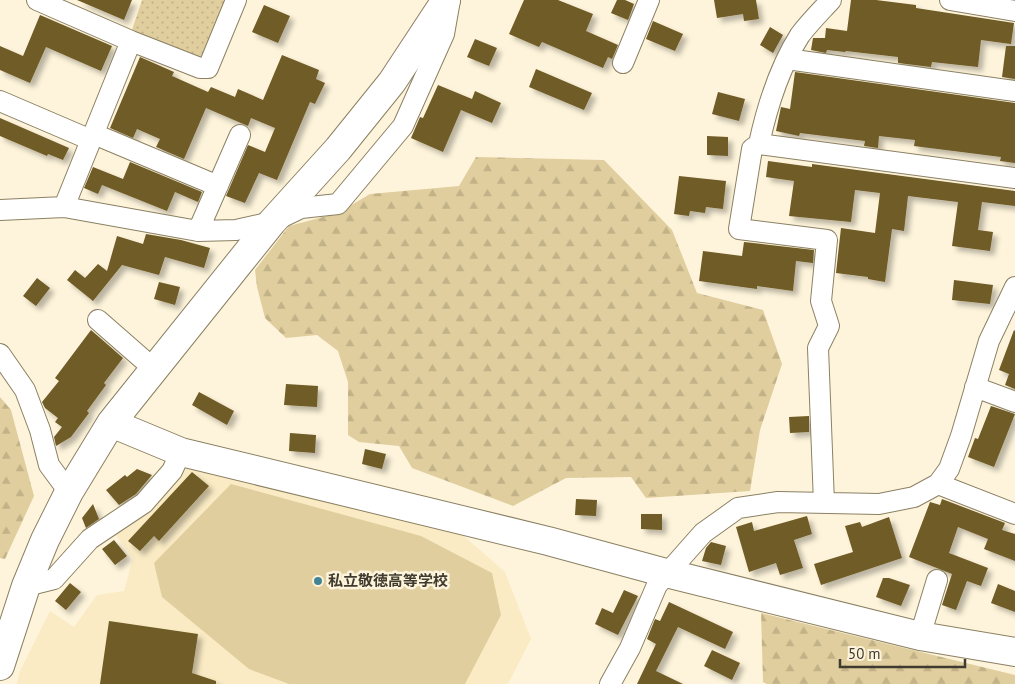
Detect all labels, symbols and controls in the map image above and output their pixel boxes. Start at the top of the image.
place label: 私立敬徳高等学校 [328,571,448,590]
marker: 私立敬徳高等学校 [312,575,324,587]
scale bar [840,636,965,668]
text: 50 m [848,644,881,663]

